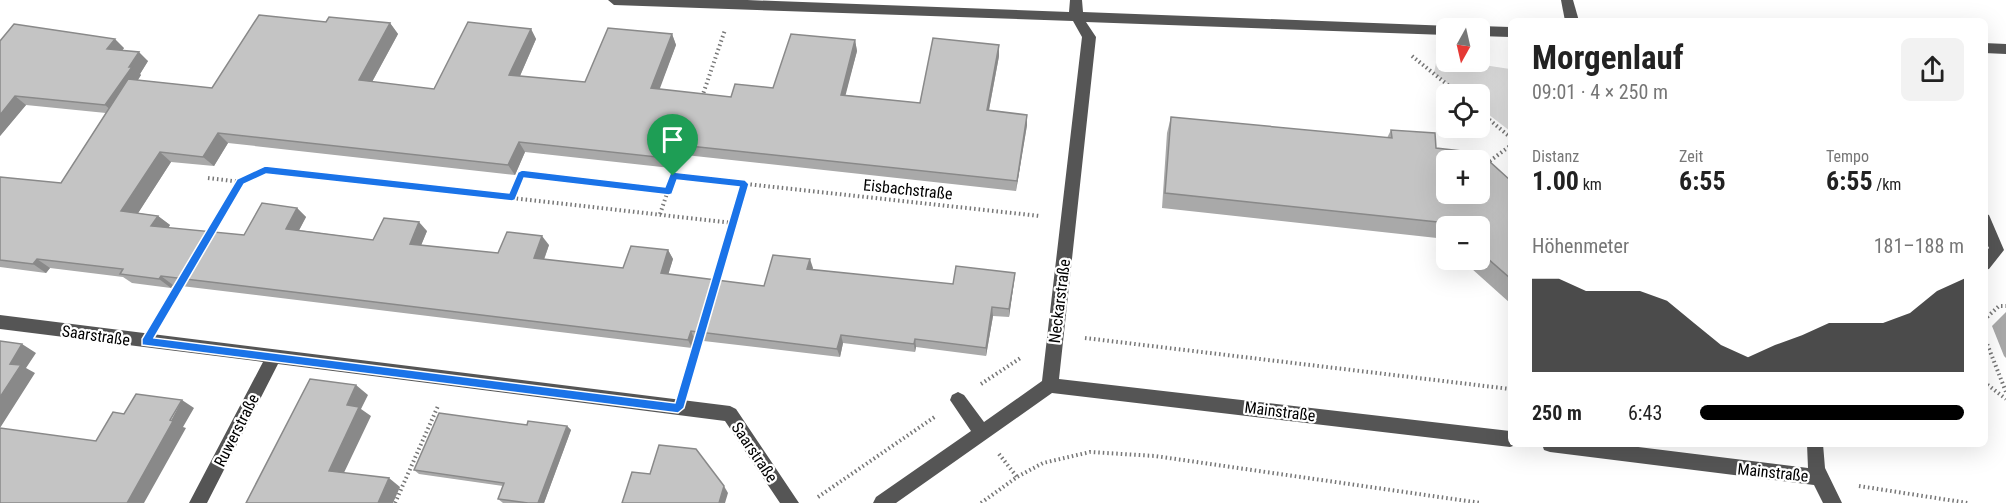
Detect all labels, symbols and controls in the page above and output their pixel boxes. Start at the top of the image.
north arrow [1436,18,1490,72]
map controls [1436,18,1490,270]
text: Morgenlauf [1532,38,1684,77]
button: share [1901,38,1964,101]
text: 09:01 · 4 × 250 m [1532,80,1668,104]
button: locate [1436,84,1490,138]
pin [647,114,698,176]
icon: arrive [656,123,689,156]
text: Distanz [1532,147,1579,166]
text: Zeit [1679,147,1703,166]
text: Tempo [1826,147,1869,166]
button: + [1436,150,1490,204]
text: 1.00 [1532,166,1579,196]
text: 6:55 [1679,166,1726,196]
text: 6:55 [1826,166,1873,196]
street label: Eisbachstraße [862,175,954,204]
text: km [1579,175,1602,194]
text: /km [1873,175,1901,194]
button: − [1436,216,1490,270]
text: Höhenmeter [1532,234,1629,258]
text: 181–188 m [1874,234,1964,258]
street label: Neckarstraße [1045,258,1074,344]
street label: Saarstraße [61,321,131,350]
street label: Ruwerstraße [210,391,263,470]
street label: Mainstraße [1243,398,1316,425]
text: 250 m [1532,401,1582,425]
text: 6:43 [1628,401,1662,425]
street label: Saarstraße [728,419,782,486]
street label: Mainstraße [1737,459,1809,486]

